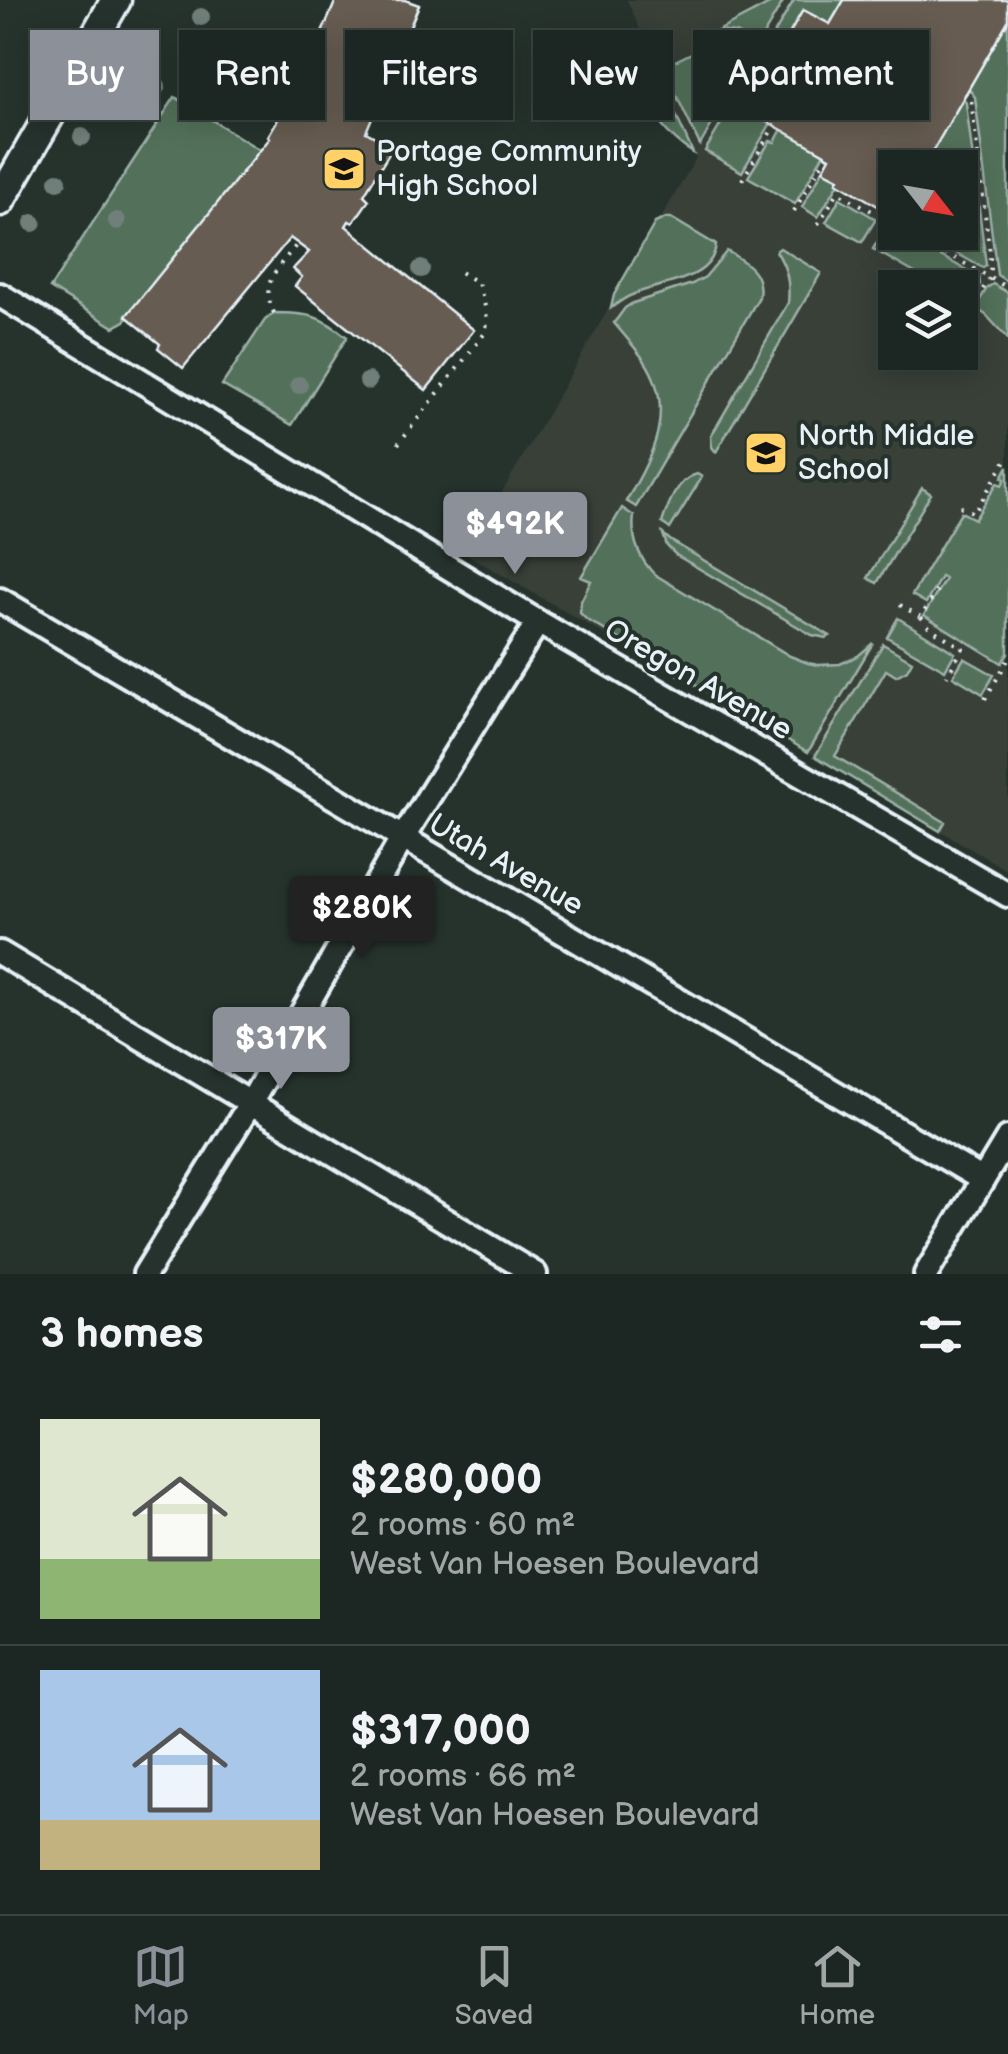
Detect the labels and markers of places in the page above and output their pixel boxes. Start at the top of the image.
place label: Portage Community High School [376,134,642,204]
school or university icon: Portage Community High School [321,146,367,192]
place label: North Middle School [798,418,974,488]
school or university icon: North Middle School [743,430,789,476]
pin: $492K [445,492,585,577]
pin: $280K [292,876,432,961]
pin: $317K [211,1007,351,1092]

